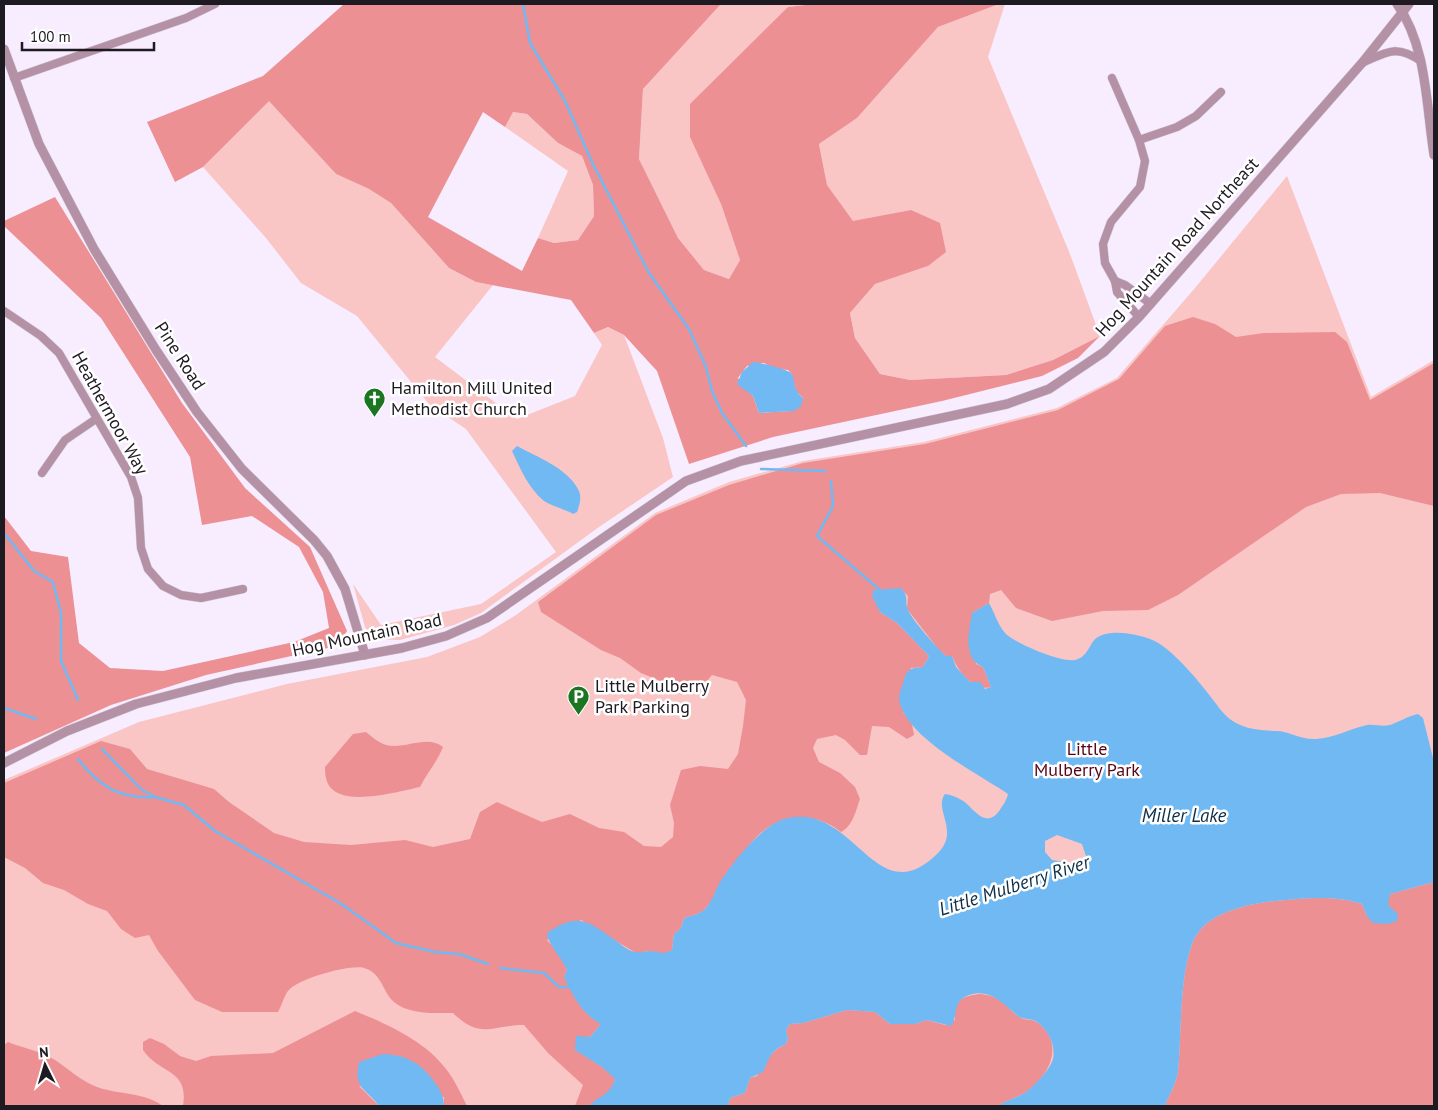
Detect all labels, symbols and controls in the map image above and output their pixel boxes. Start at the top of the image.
scale bar [22,20,155,52]
text: 100 m [30,27,71,46]
street label: Hog Mountain Road Northeast [1090,152,1263,341]
street label: Pine Road [150,317,211,394]
street label: Heathermoor Way [67,347,154,479]
place label: Hamilton Mill United Methodist Church [391,376,552,420]
church icon: Hamilton Mill United Methodist Church [363,386,387,417]
street label: Hog Mountain Road [290,607,444,662]
place label: Little Mulberry Park Parking [595,674,710,718]
parking icon: Little Mulberry Park Parking [567,684,591,715]
park label: Little Mulberry Park [1034,737,1140,781]
water label: Miller Lake [1142,803,1226,827]
water label: Little Mulberry River [936,849,1094,921]
north arrow [20,1040,70,1090]
text: N [38,1043,49,1061]

